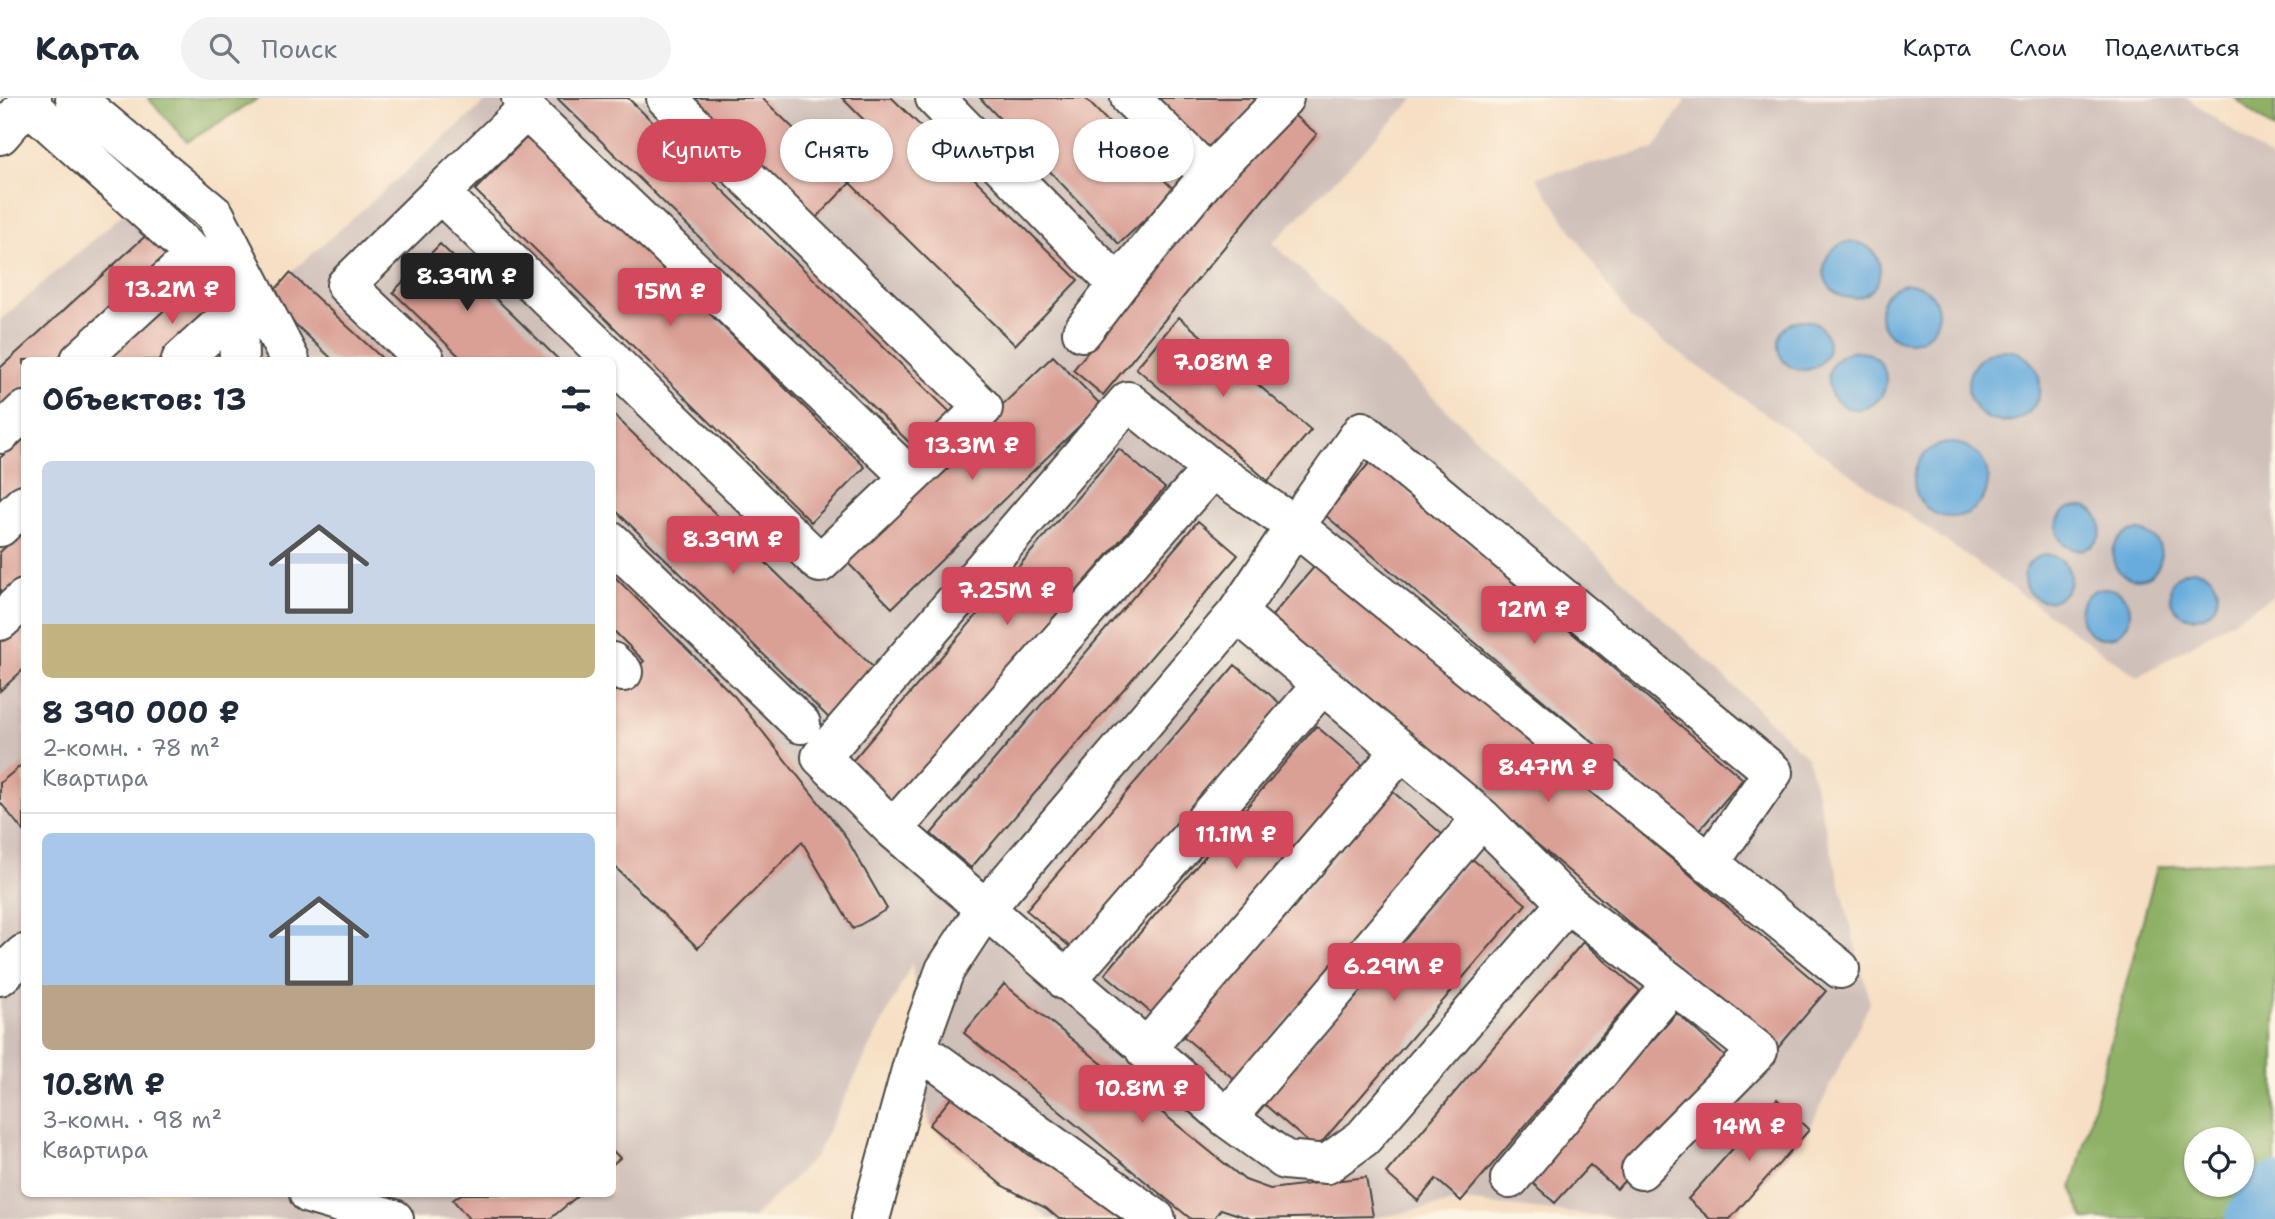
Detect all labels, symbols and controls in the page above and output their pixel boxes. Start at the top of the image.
search box [181,17,671,80]
text: Карта [35,26,139,71]
icon: search [205,29,243,67]
text: Поиск [261,31,337,66]
text: Карта [1903,32,1971,64]
text: Слои [2009,32,2067,64]
text: Поделиться [2105,32,2240,64]
chip: Купить [637,119,766,182]
chip: Снять [780,119,893,182]
chip: Фильтры [907,119,1059,182]
chip: Новое [1073,119,1194,182]
pin: 8.39M ₽ [402,254,532,313]
text: 8.39M ₽ [417,261,517,291]
pin: 13.2M ₽ [107,266,237,326]
pin: 15M ₽ [621,268,719,328]
text: 13.2M ₽ [124,274,220,304]
text: 15M ₽ [634,276,706,306]
pin: 7.08M ₽ [1158,340,1288,399]
text: 7.08M ₽ [1173,347,1273,377]
text: Объектов: 13 [42,379,247,420]
icon: filters [557,380,595,418]
pin: 13.3M ₽ [907,422,1037,482]
text: 13.3M ₽ [924,430,1020,460]
icon: home [256,506,382,632]
pin: 8.39M ₽ [668,517,798,576]
text: 8.39M ₽ [683,524,783,554]
pin: 7.25M ₽ [942,568,1072,627]
text: 7.25M ₽ [958,575,1056,605]
pin: 12M ₽ [1485,587,1583,646]
text: 12M ₽ [1497,594,1571,624]
text: 8 390 000 ₽ [42,692,240,733]
text: 2-комн. · 78 m² [42,733,220,763]
pin: 8.47M ₽ [1483,744,1613,804]
text: 8.47M ₽ [1498,752,1598,782]
text: Квартира [42,763,148,793]
pin: 11.1M ₽ [1171,812,1301,871]
text: 11.1M ₽ [1195,819,1277,849]
icon: home [256,878,382,1004]
pin: 6.29M ₽ [1329,944,1459,1003]
text: 6.29M ₽ [1344,951,1444,981]
text: 10.8M ₽ [42,1064,165,1105]
pin: 10.8M ₽ [1077,1066,1207,1125]
text: 10.8M ₽ [1095,1073,1189,1103]
pin: 14M ₽ [1700,1104,1798,1163]
text: 3-комн. · 98 m² [42,1105,222,1135]
text: 14M ₽ [1712,1111,1786,1141]
map controls [2184,1127,2254,1197]
button: locate [2184,1127,2254,1197]
text: Квартира [42,1135,148,1165]

